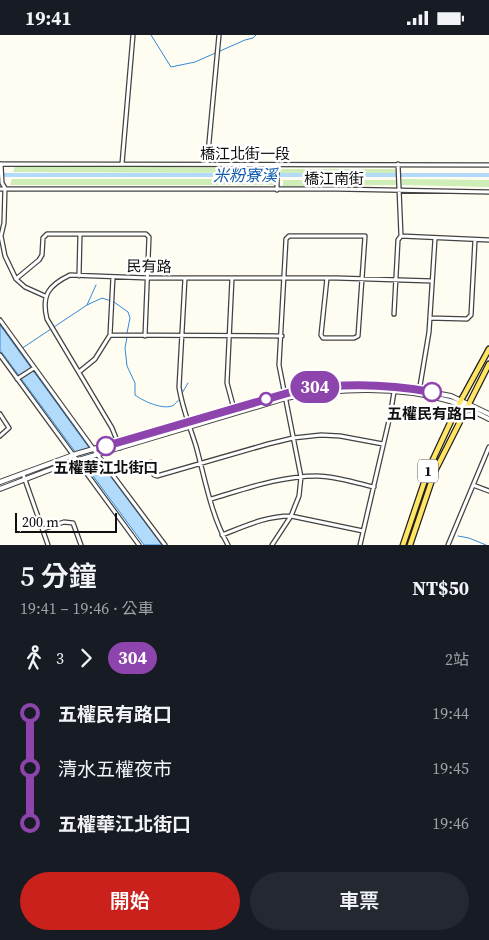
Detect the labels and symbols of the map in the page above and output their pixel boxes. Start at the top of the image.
street label: 橋江北街一段 [200,143,290,164]
water label: 米粉寮溪 [213,164,279,186]
street label: 橋江南街 [304,168,364,189]
street label: 民有路 [126,255,172,277]
line badge: 304 [286,371,344,403]
marker: 五權民有路口 [422,382,442,402]
unlabelled marker [259,392,273,406]
place label: 五權民有路口 [387,403,477,424]
marker: 五權華江北街口 [96,436,116,456]
place label: 五權華江北街口 [53,457,159,478]
road number: 1 [418,459,438,483]
scale bar [15,510,118,533]

